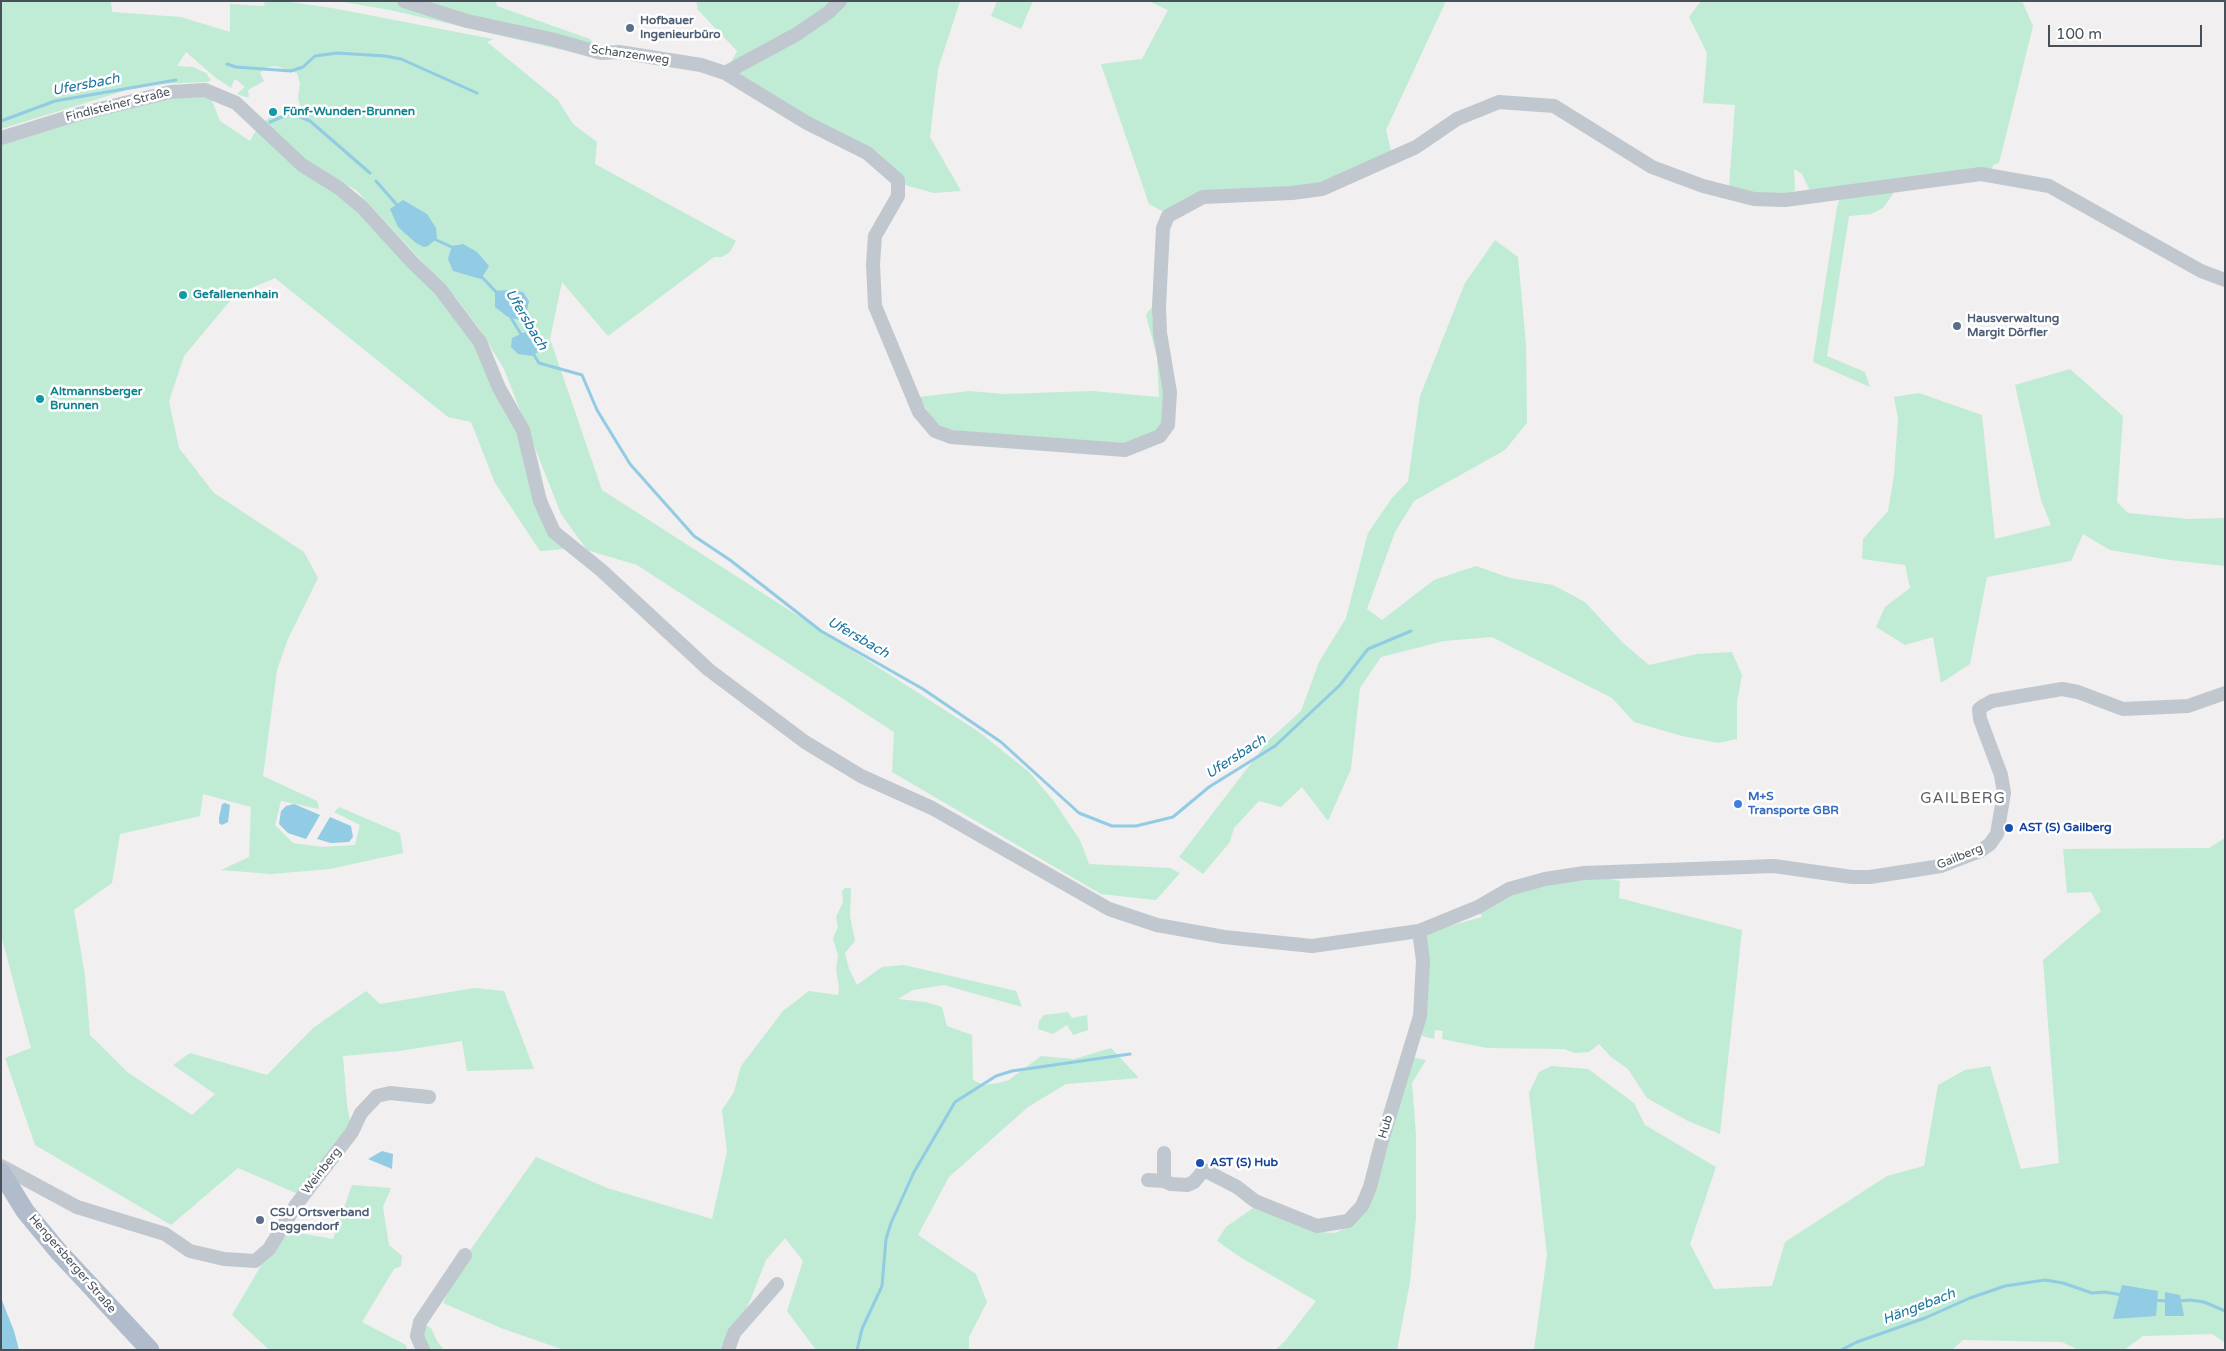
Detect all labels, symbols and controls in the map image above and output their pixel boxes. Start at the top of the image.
place label: Hofbauer Ingenieurbüro [640,14,721,42]
scale bar [2051,15,2205,47]
marker: Hofbauer Ingenieurbüro [624,22,636,34]
text: 100 m [2056,25,2102,43]
street label: Schanzenweg [590,42,670,68]
water label: Ufersbach [51,70,121,100]
street label: Findlsteiner Straße [64,85,172,125]
place label: Fünf-Wunden-Brunnen [283,105,415,119]
marker: Fünf-Wunden-Brunnen [267,106,279,118]
water label: Ufersbach [501,286,551,354]
place label: Gefallenenhain [193,288,279,302]
marker: Gefallenenhain [177,289,189,301]
place label: Hausverwaltung Margit Dörfler [1967,312,2059,340]
marker: Hausverwaltung Margit Dörfler [1951,320,1963,332]
place label: Altmannsberger Brunnen [50,385,142,413]
marker: Altmannsberger Brunnen [34,393,46,405]
water label: Ufersbach [824,614,892,662]
water label: Ufersbach [1203,731,1269,783]
place label: M+S Transporte GBR [1748,790,1839,818]
district label: GAILBERG [1919,790,2007,808]
marker: M+S Transporte GBR [1732,798,1744,810]
place label: AST (S) Gailberg [2019,821,2111,835]
marker: AST (S) Gailberg [2003,822,2015,834]
street label: Gailberg [1935,841,1985,873]
street label: Hub [1376,1114,1396,1140]
street label: Weinberg [299,1145,345,1197]
place label: AST (S) Hub [1210,1156,1278,1170]
marker: AST (S) Hub [1194,1157,1206,1169]
place label: CSU Ortsverband Deggendorf [270,1206,369,1234]
street label: Hengersberger Straße [25,1212,119,1316]
marker: CSU Ortsverband Deggendorf [254,1214,266,1226]
water label: Hängebach [1880,1285,1958,1329]

